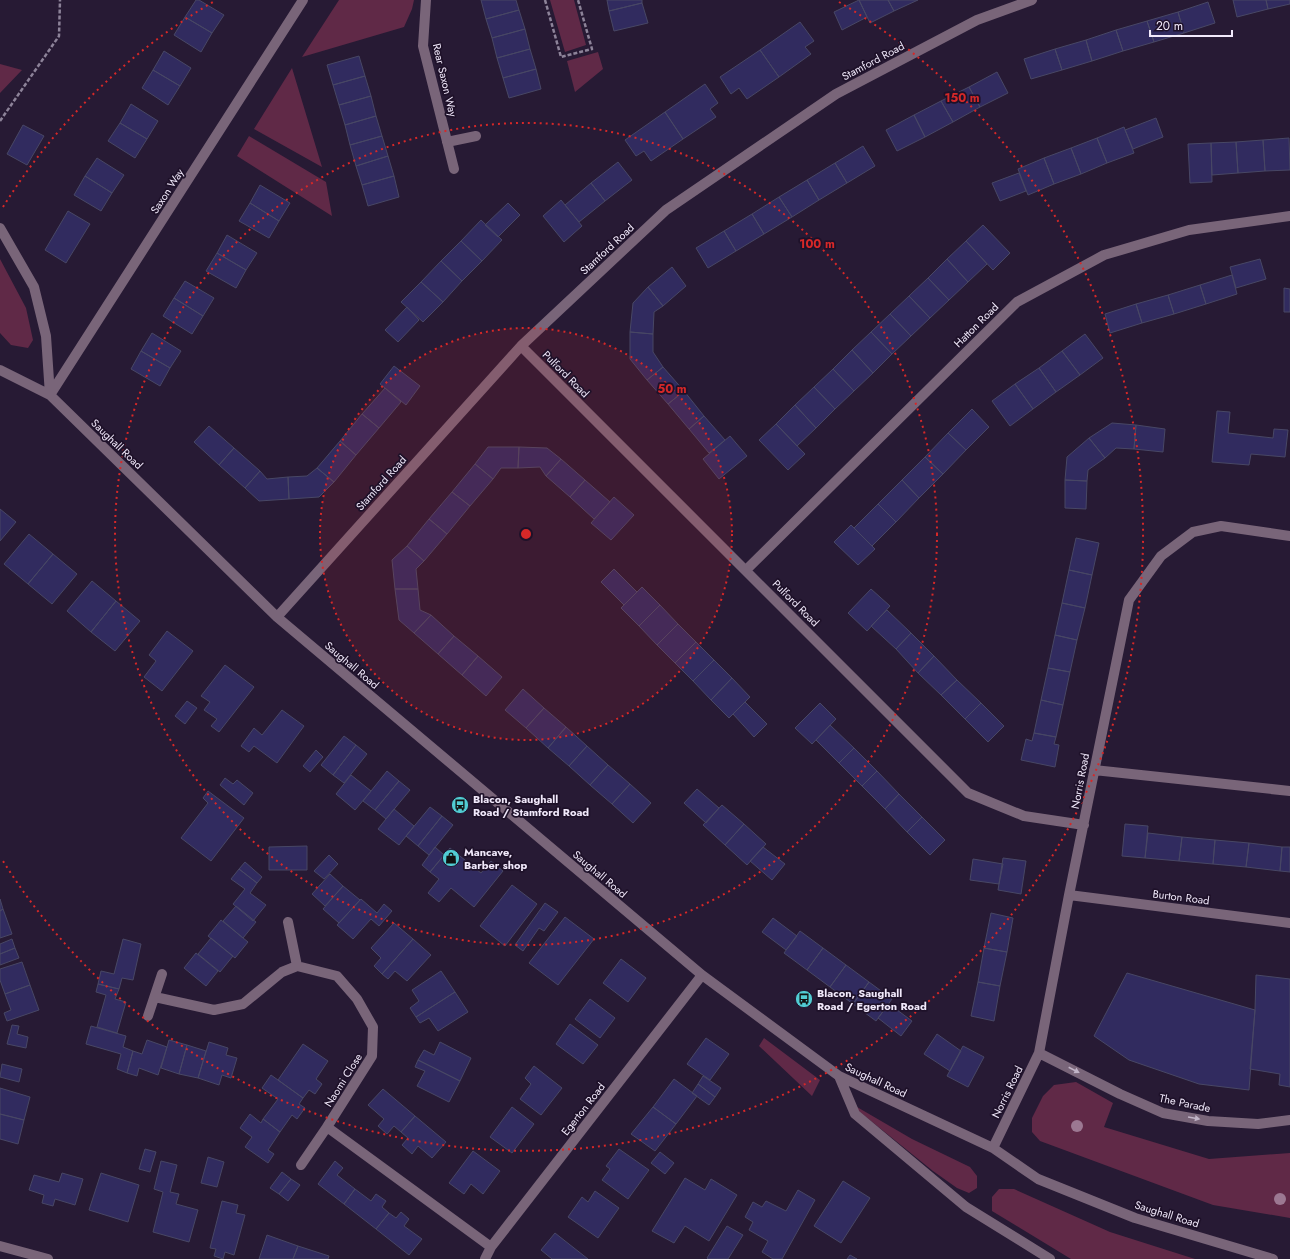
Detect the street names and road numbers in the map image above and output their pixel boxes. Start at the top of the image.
street label: Stamford Road [839,38,907,84]
street label: Rear Saxon Way [429,42,461,118]
street label: Saxon Way [146,165,188,217]
street label: Stamford Road [576,220,638,278]
street label: Hatton Road [950,299,1002,351]
street label: Pulford Road [539,347,593,401]
street label: Saughall Road [88,415,146,473]
street label: Stamford Road [352,452,410,514]
street label: Pulford Road [769,576,823,630]
street label: Saughall Road [321,637,383,693]
street label: Norris Road [1067,752,1093,810]
street label: Saughall Road [569,846,631,902]
street label: Burton Road [1152,886,1210,908]
street label: Naomi Close [320,1050,366,1110]
street label: Saughall Road [842,1059,910,1101]
street label: Norris Road [987,1063,1027,1121]
street label: Egerton Road [557,1079,609,1139]
street label: The Parade [1158,1090,1212,1116]
street label: Saughall Road [1133,1197,1201,1231]

